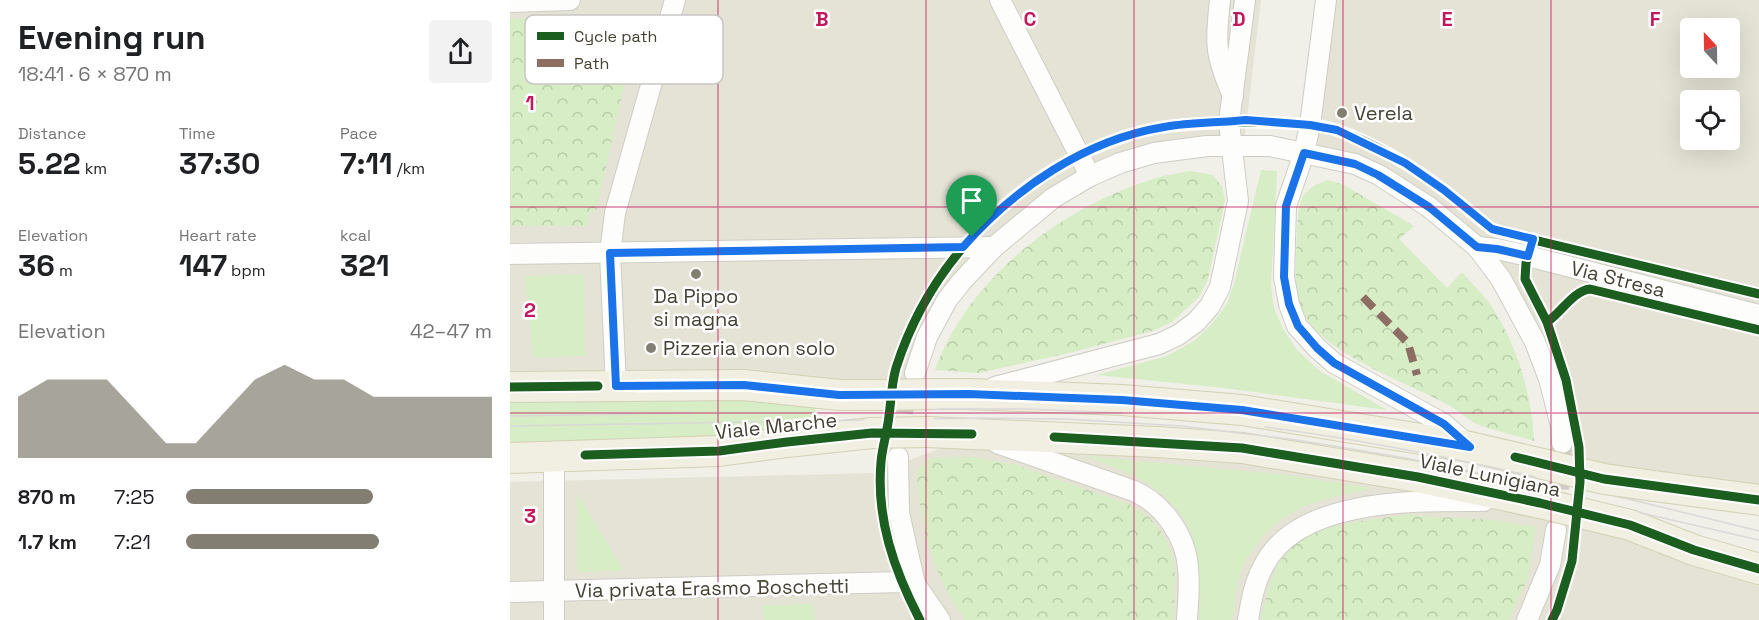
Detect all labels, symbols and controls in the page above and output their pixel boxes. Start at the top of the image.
text: B [815,6,829,32]
text: C [1024,6,1037,32]
text: D [1232,6,1246,32]
text: E [1441,6,1453,32]
text: F [1650,6,1661,32]
legend [525,15,723,84]
text: Evening run [18,17,206,59]
north arrow [1680,18,1740,78]
map controls [1680,18,1740,150]
button: share [429,20,492,83]
text: Cycle path [574,26,657,47]
text: Path [574,53,609,74]
text: 18:41 · 6 × 870 m [18,61,172,87]
text: 1 [525,90,535,116]
button: locate [1680,90,1740,150]
place label: Verela [1354,100,1413,126]
marker: Verela [1335,106,1349,120]
text: Distance [18,123,86,144]
text: Time [179,123,215,144]
text: Pace [340,123,377,144]
text: 5.22 [18,144,81,183]
text: 37:30 [179,144,260,183]
text: 7:11 [340,144,393,183]
text: km [81,158,107,179]
text: /km [393,158,425,179]
pin [946,175,997,237]
icon: arrive [955,184,988,217]
text: Elevation [18,225,88,246]
text: Heart rate [179,225,257,246]
text: kcal [340,225,371,246]
text: 36 [18,246,55,285]
text: 147 [179,246,227,285]
text: 321 [340,246,390,285]
street label: Via Stresa [1568,255,1668,303]
text: m [55,260,73,281]
text: bpm [227,260,265,281]
marker: Da Pippo si magna [689,267,703,281]
place label: Da Pippo si magna [653,283,739,332]
text: 2 [524,297,536,323]
text: Elevation [18,318,106,344]
text: 42–47 m [410,318,492,344]
place label: Pizzeria enon solo [663,335,835,361]
marker: Pizzeria enon solo [644,341,658,355]
street label: Viale Marche [714,407,838,445]
street label: Viale Lunigiana [1417,447,1563,503]
text: 870 m [18,484,76,510]
text: 7:25 [114,484,154,510]
text: 3 [524,503,536,529]
text: 1.7 km [18,529,77,555]
text: 7:21 [114,529,151,555]
street label: Via privata Erasmo Boschetti [575,573,849,603]

